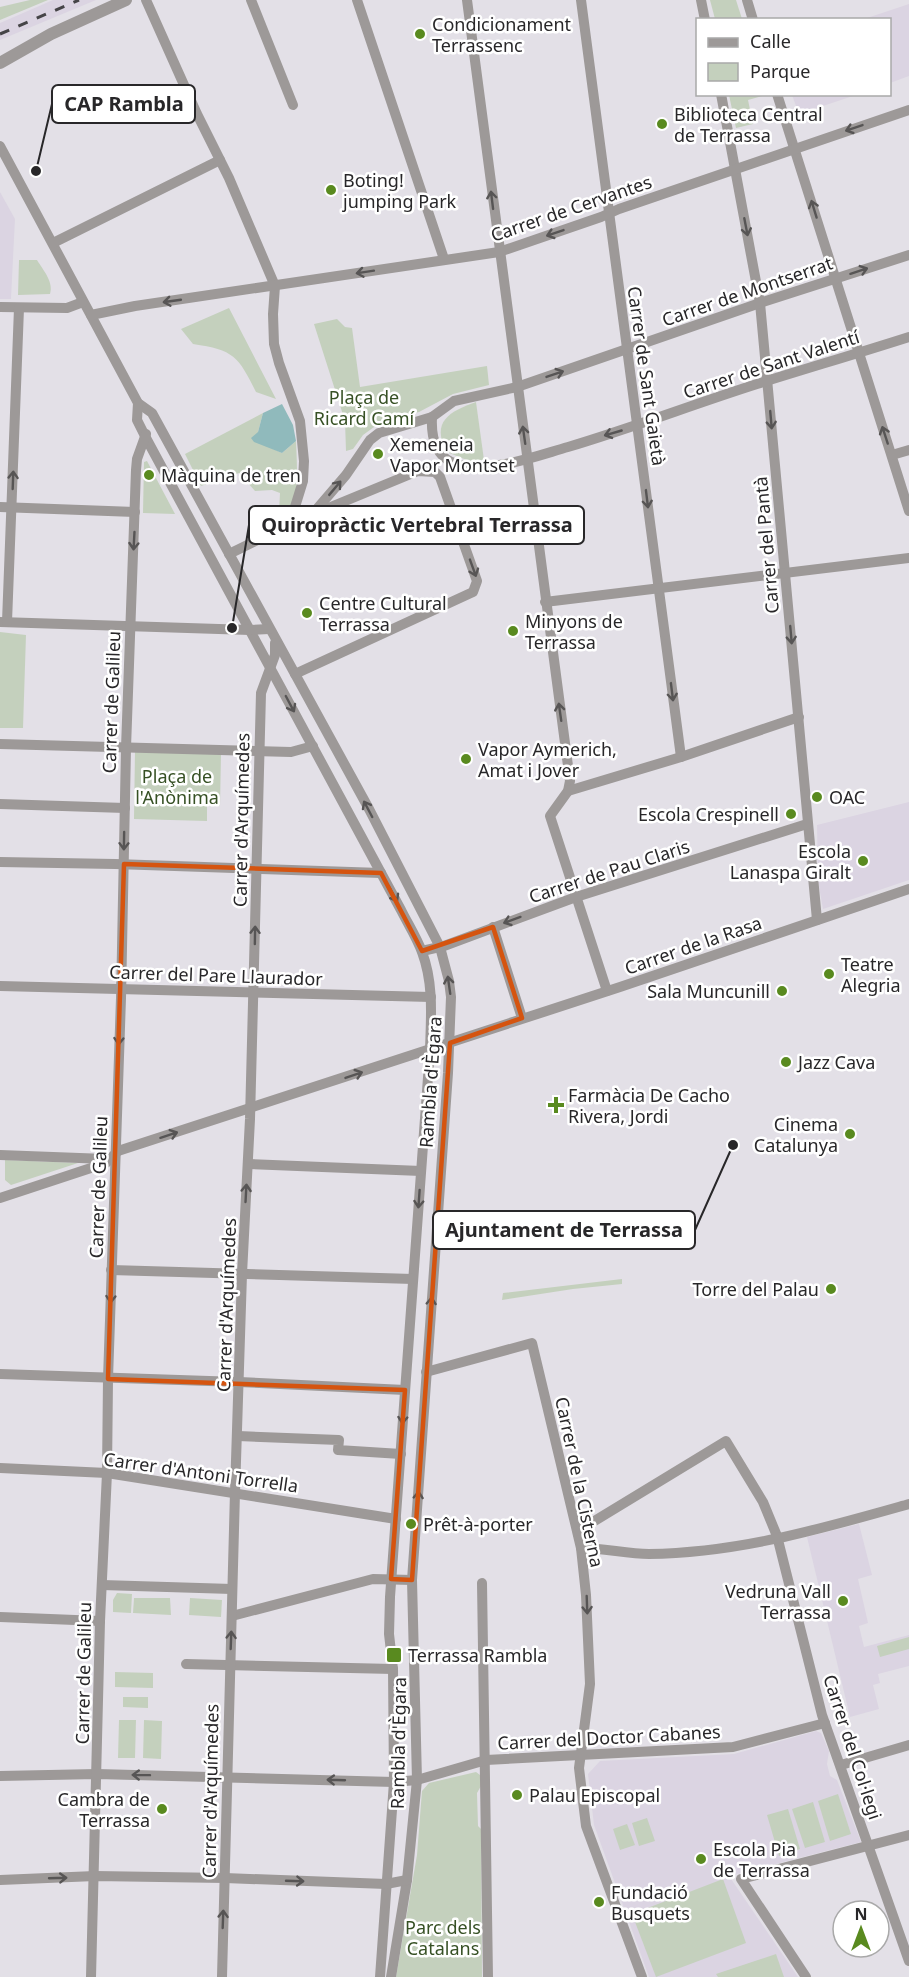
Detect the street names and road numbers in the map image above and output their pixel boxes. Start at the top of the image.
street label: Carrer de Cervantes [487,169,655,247]
street label: Carrer de Montserrat [659,250,836,331]
street label: Carrer de Sant Gaietà [623,285,671,467]
street label: Carrer de Sant Valentí [680,324,863,404]
street label: Carrer del Pantà [748,475,784,615]
street label: Carrer de Galileu [97,630,125,774]
street label: Carrer d'Arquímedes [227,733,255,907]
street label: Carrer de Pau Claris [526,834,692,908]
street label: Carrer de la Rasa [621,910,765,980]
street label: Carrer del Pare Llaurador [109,959,324,991]
street label: Rambla d'Ègara [413,1015,447,1149]
street label: Carrer de Galileu [84,1115,112,1259]
street label: Carrer d'Arquímedes [211,1217,241,1393]
street label: Carrer de la Cisterna [550,1395,610,1569]
street label: Carrer d'Antoni Torrella [102,1446,300,1498]
street label: Carrer de Galileu [70,1602,96,1744]
street label: Carrer del Col·legi [818,1671,888,1823]
street label: Rambla d'Ègara [385,1677,411,1809]
street label: Carrer d'Arquímedes [196,1704,224,1878]
street label: Carrer del Doctor Cabanes [497,1719,721,1755]

